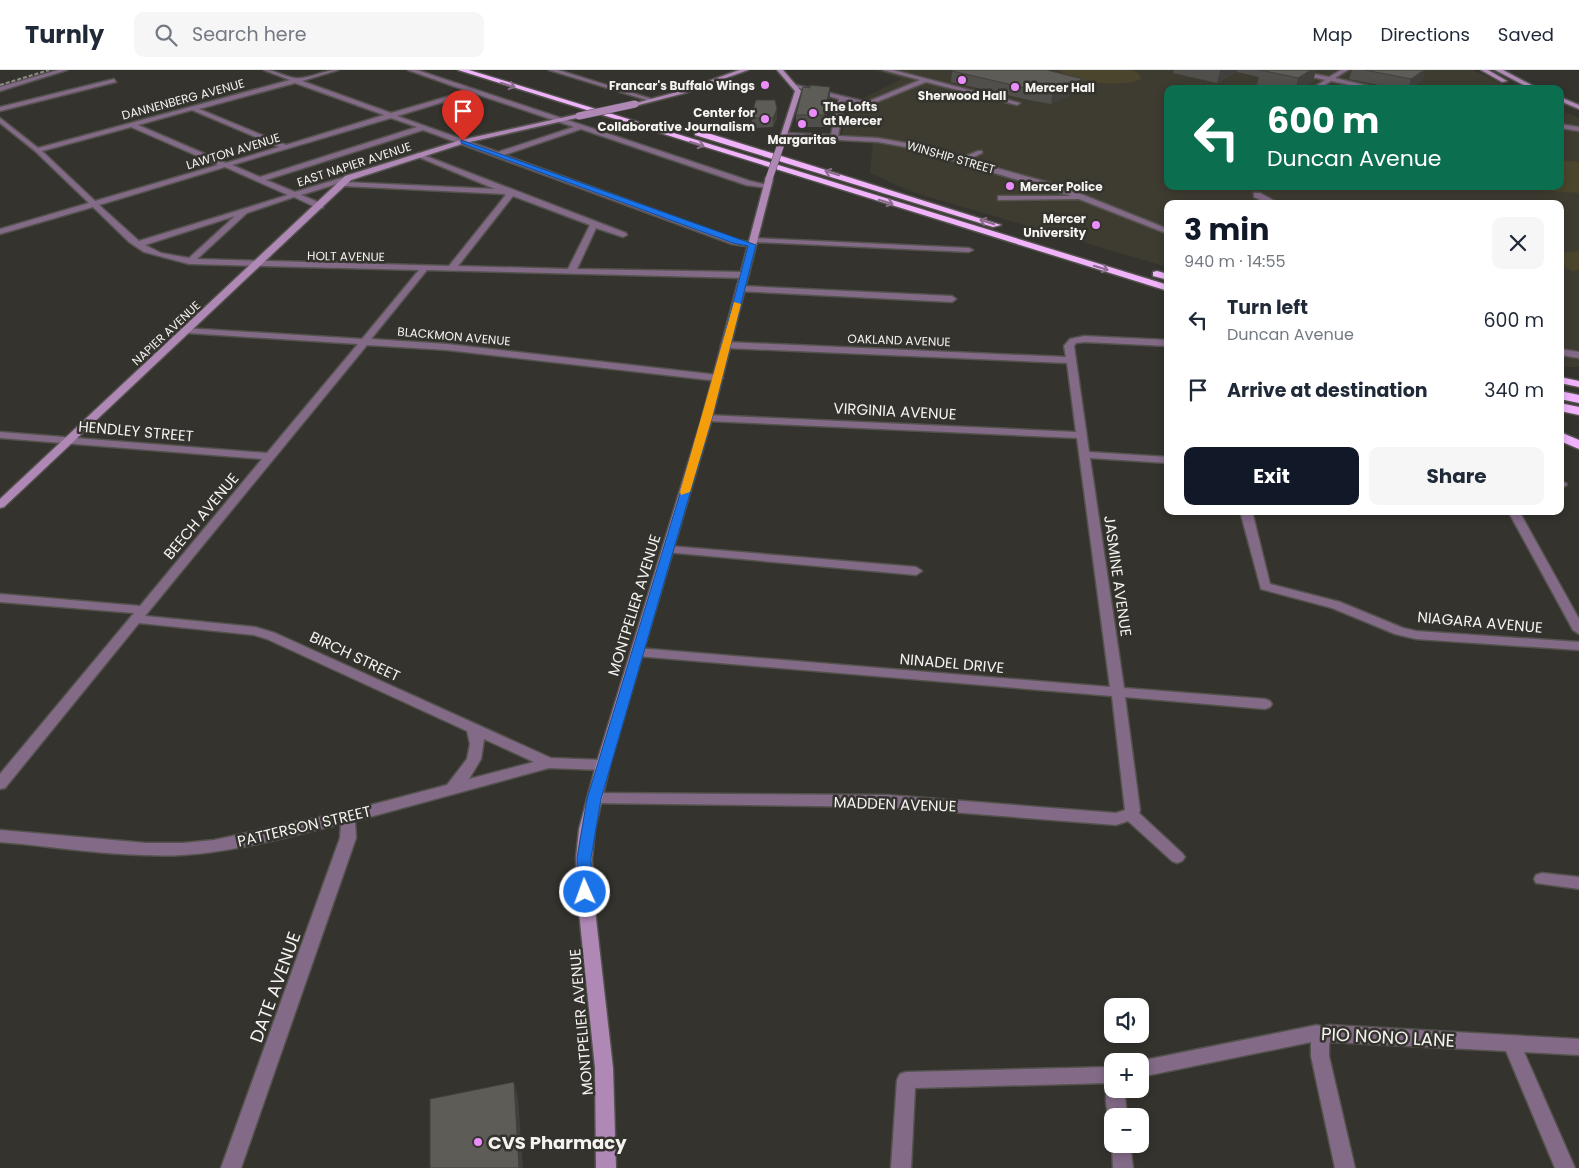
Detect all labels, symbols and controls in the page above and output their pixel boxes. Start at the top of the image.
search box [134,12,484,57]
text: Turnly [25,18,104,51]
icon: search [152,21,180,49]
text: Search here [192,21,307,48]
text: Map [1313,22,1352,47]
text: Directions [1380,22,1470,47]
text: Saved [1498,22,1554,47]
street label: DANNENBERG AVENUE [120,74,246,124]
marker: Sherwood Hall [956,74,968,86]
place label: Francar's Buffalo Wings [609,77,755,94]
marker: Francar's Buffalo Wings [759,79,771,91]
place label: Mercer Hall [1025,79,1095,96]
one-way arrow [500,80,516,90]
marker: Mercer Hall [1009,81,1021,93]
place label: Sherwood Hall [918,87,1006,104]
pin [442,90,484,141]
text: 600 m [1267,96,1379,145]
icon: arrive [449,97,477,125]
place label: The Lofts at Mercer [823,98,882,129]
place label: Center for Collaborative Journalism [598,104,755,135]
icon: left [1184,105,1249,170]
marker: The Lofts at Mercer [807,107,819,119]
marker: Center for Collaborative Journalism [759,113,771,125]
marker: Margaritas [796,118,808,130]
street label: LAWTON AVENUE [184,129,282,173]
place label: Margaritas [768,131,837,148]
street label: WINSHIP STREET [905,136,998,178]
street label: EAST NAPIER AVENUE [295,138,413,190]
one-way arrow [688,139,704,149]
text: Duncan Avenue [1267,143,1442,174]
one-way arrow [824,168,840,178]
place label: Mercer Police [1020,178,1103,195]
marker: Mercer Police [1004,180,1016,192]
one-way arrow [877,197,893,207]
text: 3 min [1184,208,1269,251]
place label: Mercer University [1023,210,1086,241]
one-way arrow [980,217,995,226]
button: close [1492,217,1544,269]
marker: Mercer University [1090,219,1102,231]
street label: HOLT AVENUE [307,247,385,265]
text: 940 m · 14:55 [1184,250,1286,273]
one-way arrow [1092,263,1108,273]
text: Turn left [1227,294,1308,321]
street label: NAPIER AVENUE [128,297,204,369]
icon: left [1184,306,1212,334]
text: 600 m [1483,307,1544,334]
street label: BLACKMON AVENUE [397,323,511,349]
text: Duncan Avenue [1227,323,1354,346]
street label: OAKLAND AVENUE [847,330,951,350]
icon: arrive [1184,376,1212,404]
text: Arrive at destination [1227,377,1428,404]
text: 340 m [1484,377,1544,404]
street label: VIRGINIA AVENUE [833,397,957,425]
street label: HENDLEY STREET [77,415,195,447]
button: Exit [1184,447,1359,505]
button: Share [1369,447,1544,505]
street label: BEECH AVENUE [159,468,243,564]
street label: JASMINE AVENUE [1099,514,1137,638]
street label: MONTPELIER AVENUE [602,532,666,678]
street label: NIAGARA AVENUE [1416,606,1544,638]
street label: BIRCH STREET [306,626,404,686]
street label: NINADEL DRIVE [899,648,1005,678]
street label: MADDEN AVENUE [833,791,957,817]
street label: PATTERSON STREET [235,800,373,852]
position arrow [558,865,610,917]
street label: DATE AVENUE [243,928,307,1046]
street label: MONTPELIER AVENUE [564,948,598,1096]
map controls [1104,998,1149,1153]
button: sound [1104,998,1149,1043]
street label: PIO NONO LANE [1320,1021,1456,1053]
button: + [1104,1053,1149,1098]
button: − [1104,1108,1149,1153]
place label: CVS Pharmacy [488,1130,627,1155]
marker: CVS Pharmacy [472,1136,484,1148]

